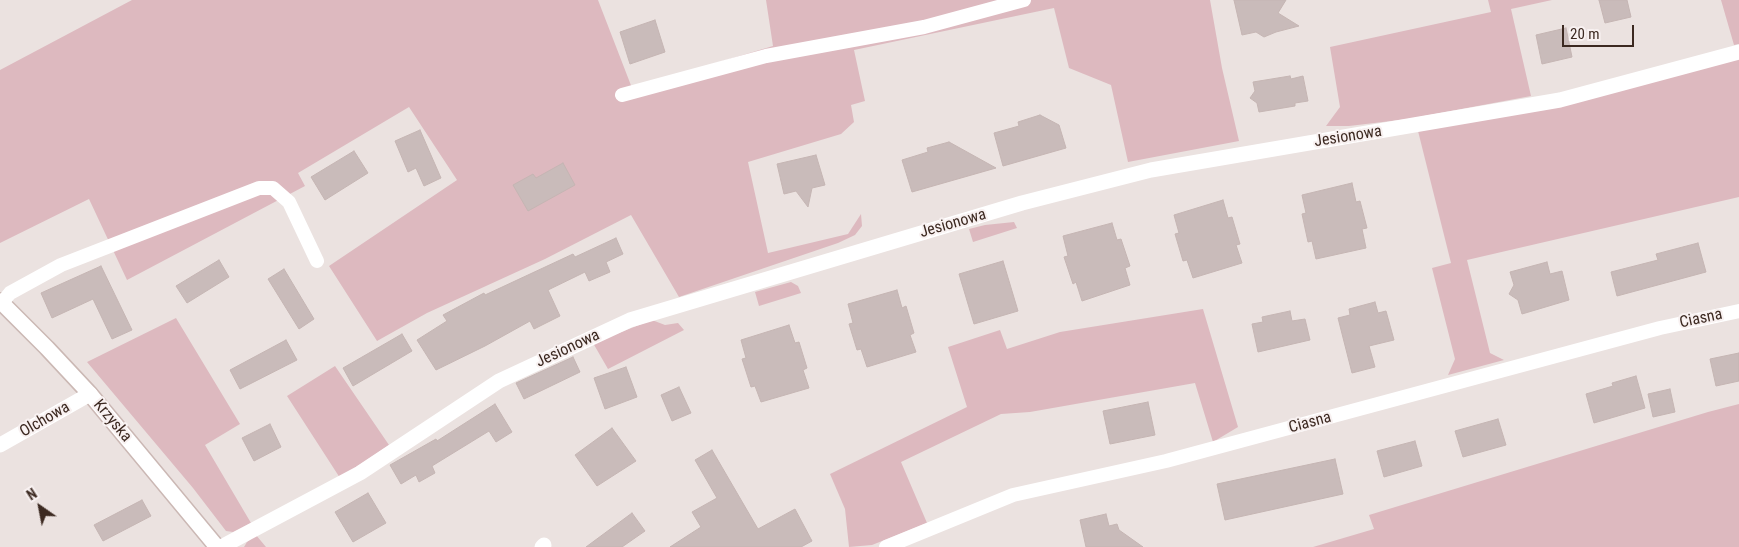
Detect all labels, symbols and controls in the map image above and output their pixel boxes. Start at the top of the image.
scale bar [1564,15,1636,47]
text: 20 m [1570,25,1600,43]
street label: Jesionowa [1313,122,1383,152]
street label: Jesionowa [918,205,988,243]
street label: Ciasna [1678,305,1724,333]
street label: Jesionowa [533,326,603,372]
street label: Krzyska [89,396,135,446]
street label: Olchowa [17,398,73,442]
street label: Ciasna [1287,408,1333,438]
north arrow [15,482,65,532]
text: N [24,485,40,503]

